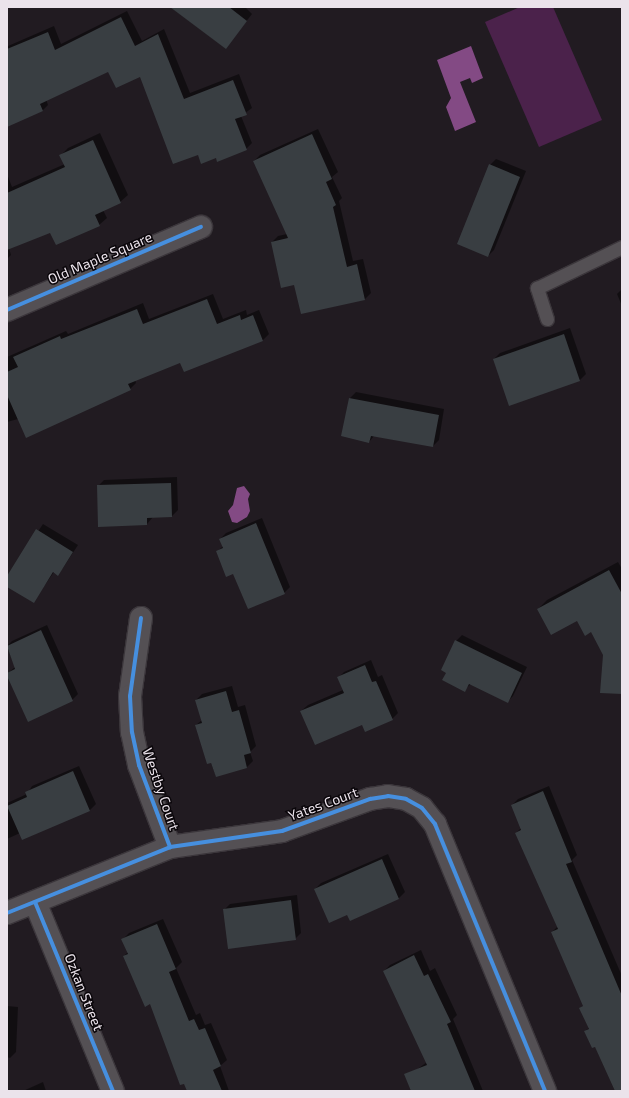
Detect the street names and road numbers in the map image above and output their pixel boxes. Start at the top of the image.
street label: Old Maple Square [45,228,155,288]
street label: Westby Court [139,745,183,833]
street label: Yates Court [286,784,360,824]
street label: Ozkan Street [61,951,107,1033]

